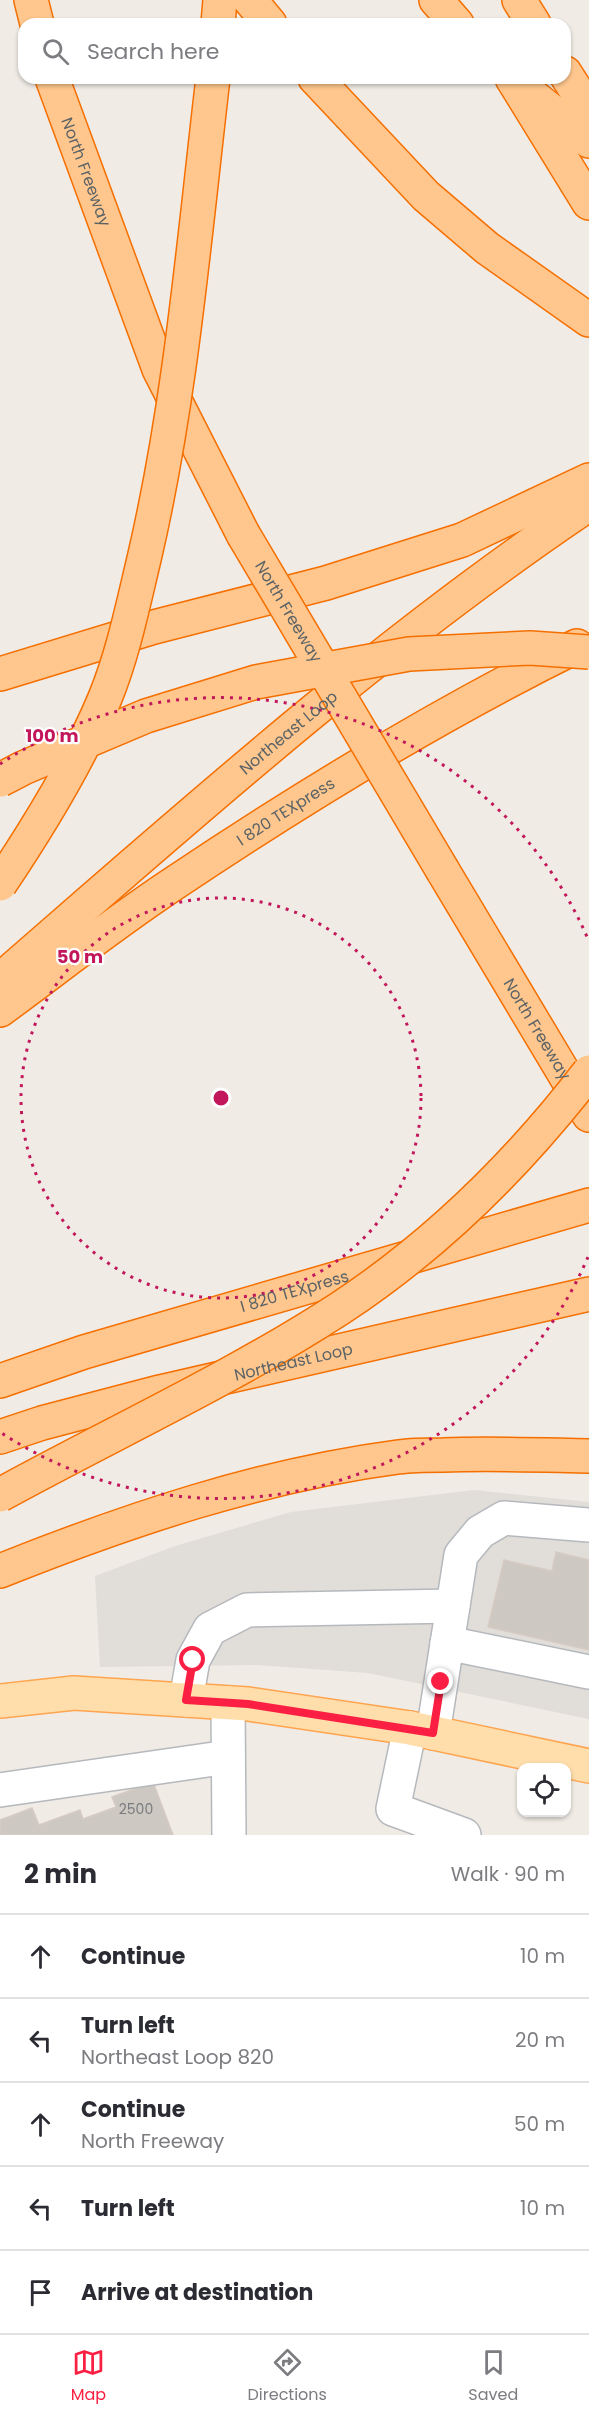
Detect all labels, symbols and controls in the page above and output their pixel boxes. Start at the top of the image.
search box [18,18,571,84]
icon: search [39,35,72,68]
text: Search here [87,36,220,67]
street label: North Freeway [55,114,117,230]
street label: North Freeway [249,556,328,667]
street label: Northeast Loop [235,685,342,780]
text: 100 m [25,723,79,748]
street label: I 820 TEXpress [232,772,339,851]
text: 50 m [57,944,103,969]
street label: North Freeway [498,974,576,1084]
centre of rings [211,1088,231,1108]
street label: I 820 TEXpress [237,1265,352,1318]
street label: Northeast Loop [232,1337,355,1387]
route start [179,1646,205,1672]
route end [427,1668,453,1694]
map controls [517,1763,571,1817]
button: locate [517,1763,571,1817]
house number: 2500 [119,1799,153,1819]
text: 2 min [24,1856,97,1892]
text: Walk · 90 m [451,1860,565,1888]
icon: ahead [24,1940,57,1973]
text: Continue [81,1941,185,1972]
text: 10 m [520,1942,565,1970]
text: Turn left [81,2010,175,2041]
icon: left [24,2024,57,2057]
text: 20 m [515,2026,565,2054]
text: Northeast Loop 820 [81,2043,274,2071]
text: Continue [81,2094,185,2125]
icon: ahead [24,2108,57,2141]
text: 50 m [514,2110,565,2138]
text: North Freeway [81,2127,224,2155]
icon: left [24,2192,57,2225]
text: Turn left [81,2193,175,2224]
text: 10 m [520,2194,565,2222]
icon: arrive [24,2276,57,2309]
text: Arrive at destination [81,2277,313,2308]
tab: Map [71,2346,106,2407]
tab: Directions [248,2346,327,2407]
tab: Saved [468,2346,518,2407]

